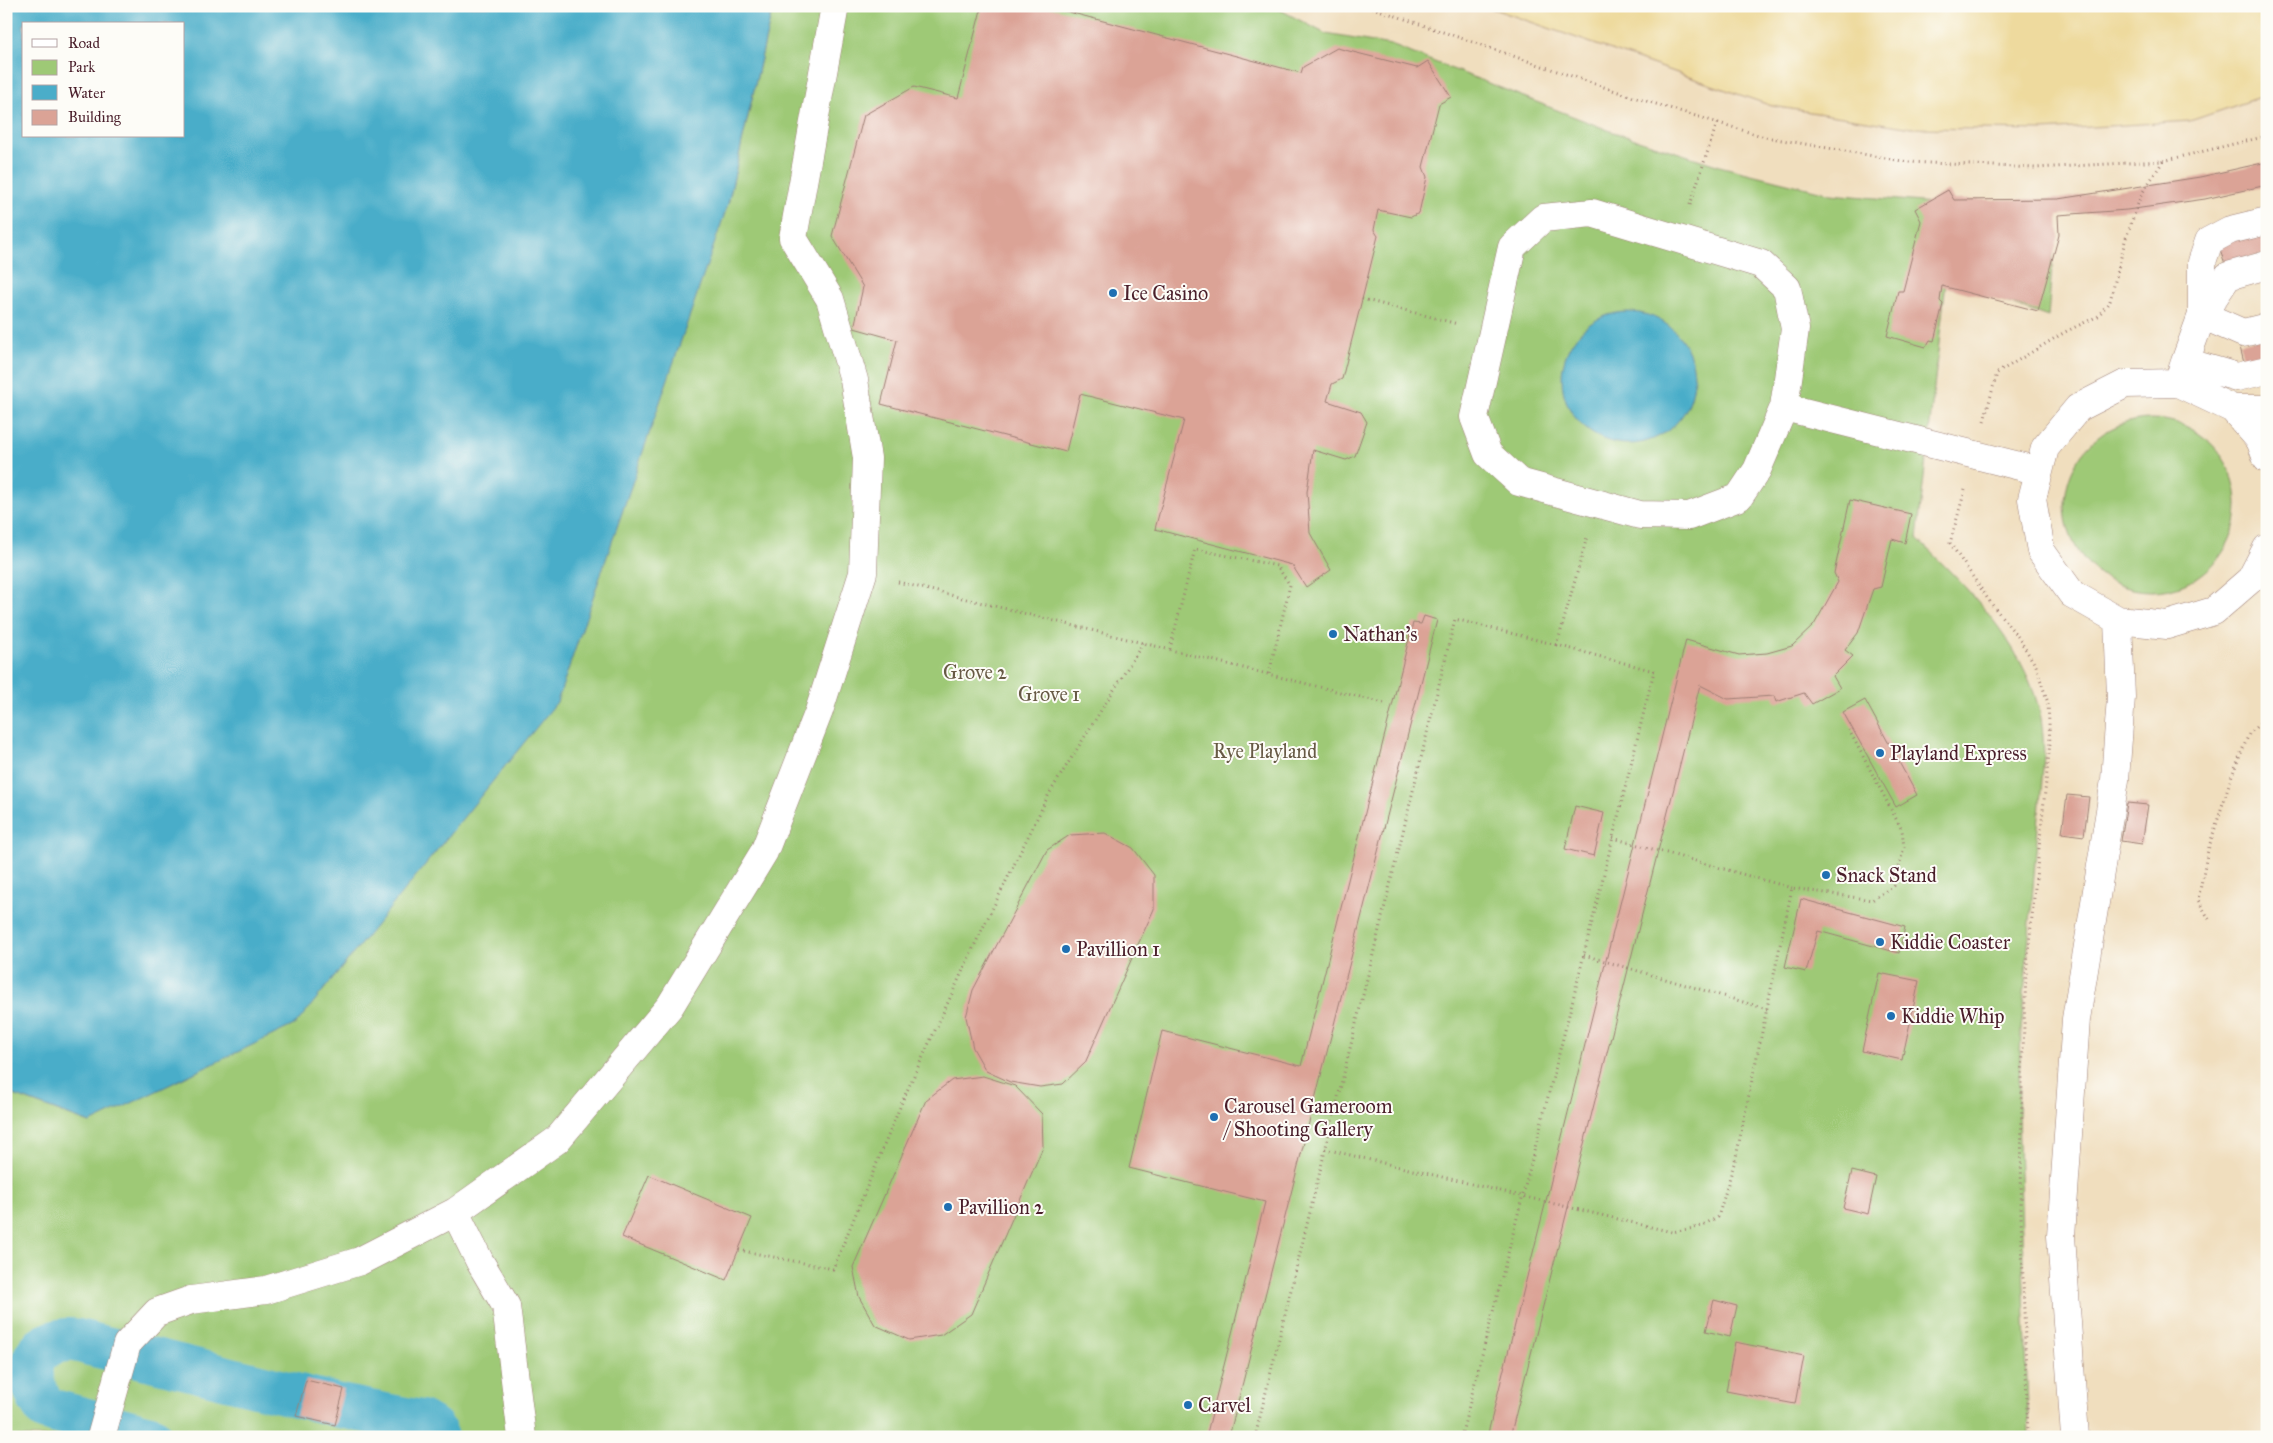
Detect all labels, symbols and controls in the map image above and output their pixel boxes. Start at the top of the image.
legend [22,22,185,138]
text: Road [68,34,100,52]
text: Park [68,58,95,76]
text: Water [68,84,105,102]
text: Building [68,108,122,126]
place label: Ice Casino [1123,281,1208,305]
marker: Ice Casino [1107,287,1119,299]
place label: Nathan's [1343,622,1418,646]
marker: Nathan's [1327,628,1339,640]
park label: Grove 2 [943,660,1007,684]
park label: Grove 1 [1018,682,1080,706]
park label: Rye Playland [1213,739,1317,763]
place label: Playland Express [1890,741,2027,765]
marker: Playland Express [1874,747,1886,759]
place label: Snack Stand [1836,863,1937,887]
marker: Snack Stand [1820,869,1832,881]
place label: Kiddie Coaster [1890,930,2011,954]
marker: Kiddie Coaster [1874,936,1886,948]
place label: Pavillion 1 [1076,937,1160,961]
marker: Pavillion 1 [1060,943,1072,955]
place label: Kiddie Whip [1901,1004,2005,1028]
marker: Kiddie Whip [1885,1010,1897,1022]
place label: Carousel Gameroom / Shooting Gallery [1222,1094,1393,1142]
marker: Carousel Gameroom / Shooting Gallery [1208,1111,1220,1123]
place label: Pavillion 2 [958,1195,1044,1219]
marker: Pavillion 2 [942,1201,954,1213]
place label: Carvel [1198,1393,1252,1417]
marker: Carvel [1182,1399,1194,1411]

